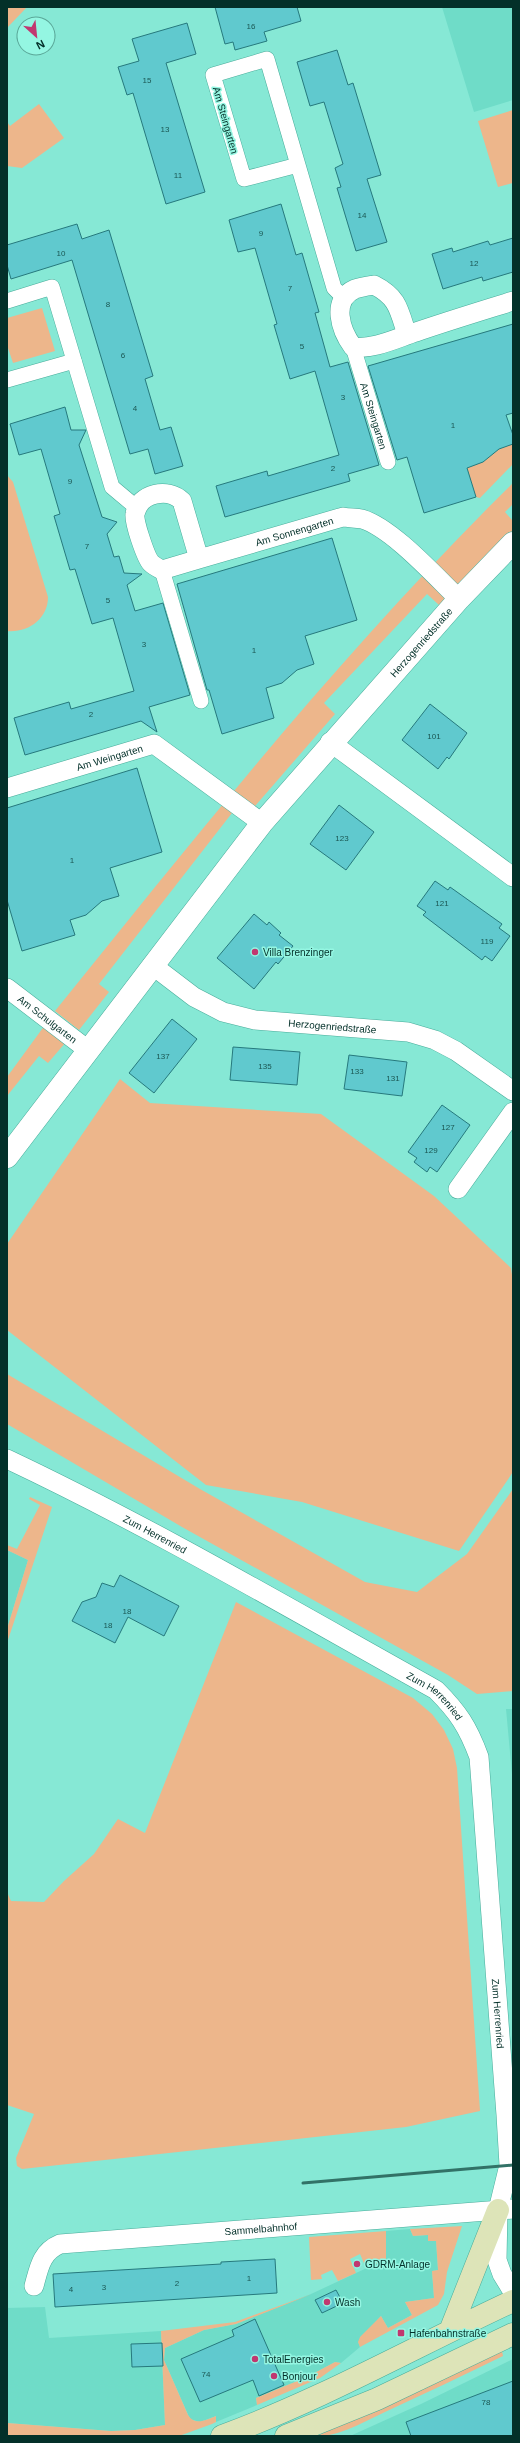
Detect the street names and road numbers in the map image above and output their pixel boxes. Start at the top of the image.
street label: Am Steingarten [211,85,240,155]
street label: Am Steingarten [358,381,389,451]
street label: Am Sonnengarten [254,515,335,548]
street label: Herzogenriedstraße [388,605,455,679]
street label: Am Weingarten [75,743,144,773]
street label: Am Schulgarten [16,993,79,1045]
street label: Herzogenriedstraße [288,1018,377,1036]
street label: Zum Herrenried [121,1513,188,1556]
street label: Zum Herrenried [405,1670,465,1722]
street label: Zum Herrenried [490,1978,506,2049]
street label: Sammelbahnhof [224,2221,298,2237]

